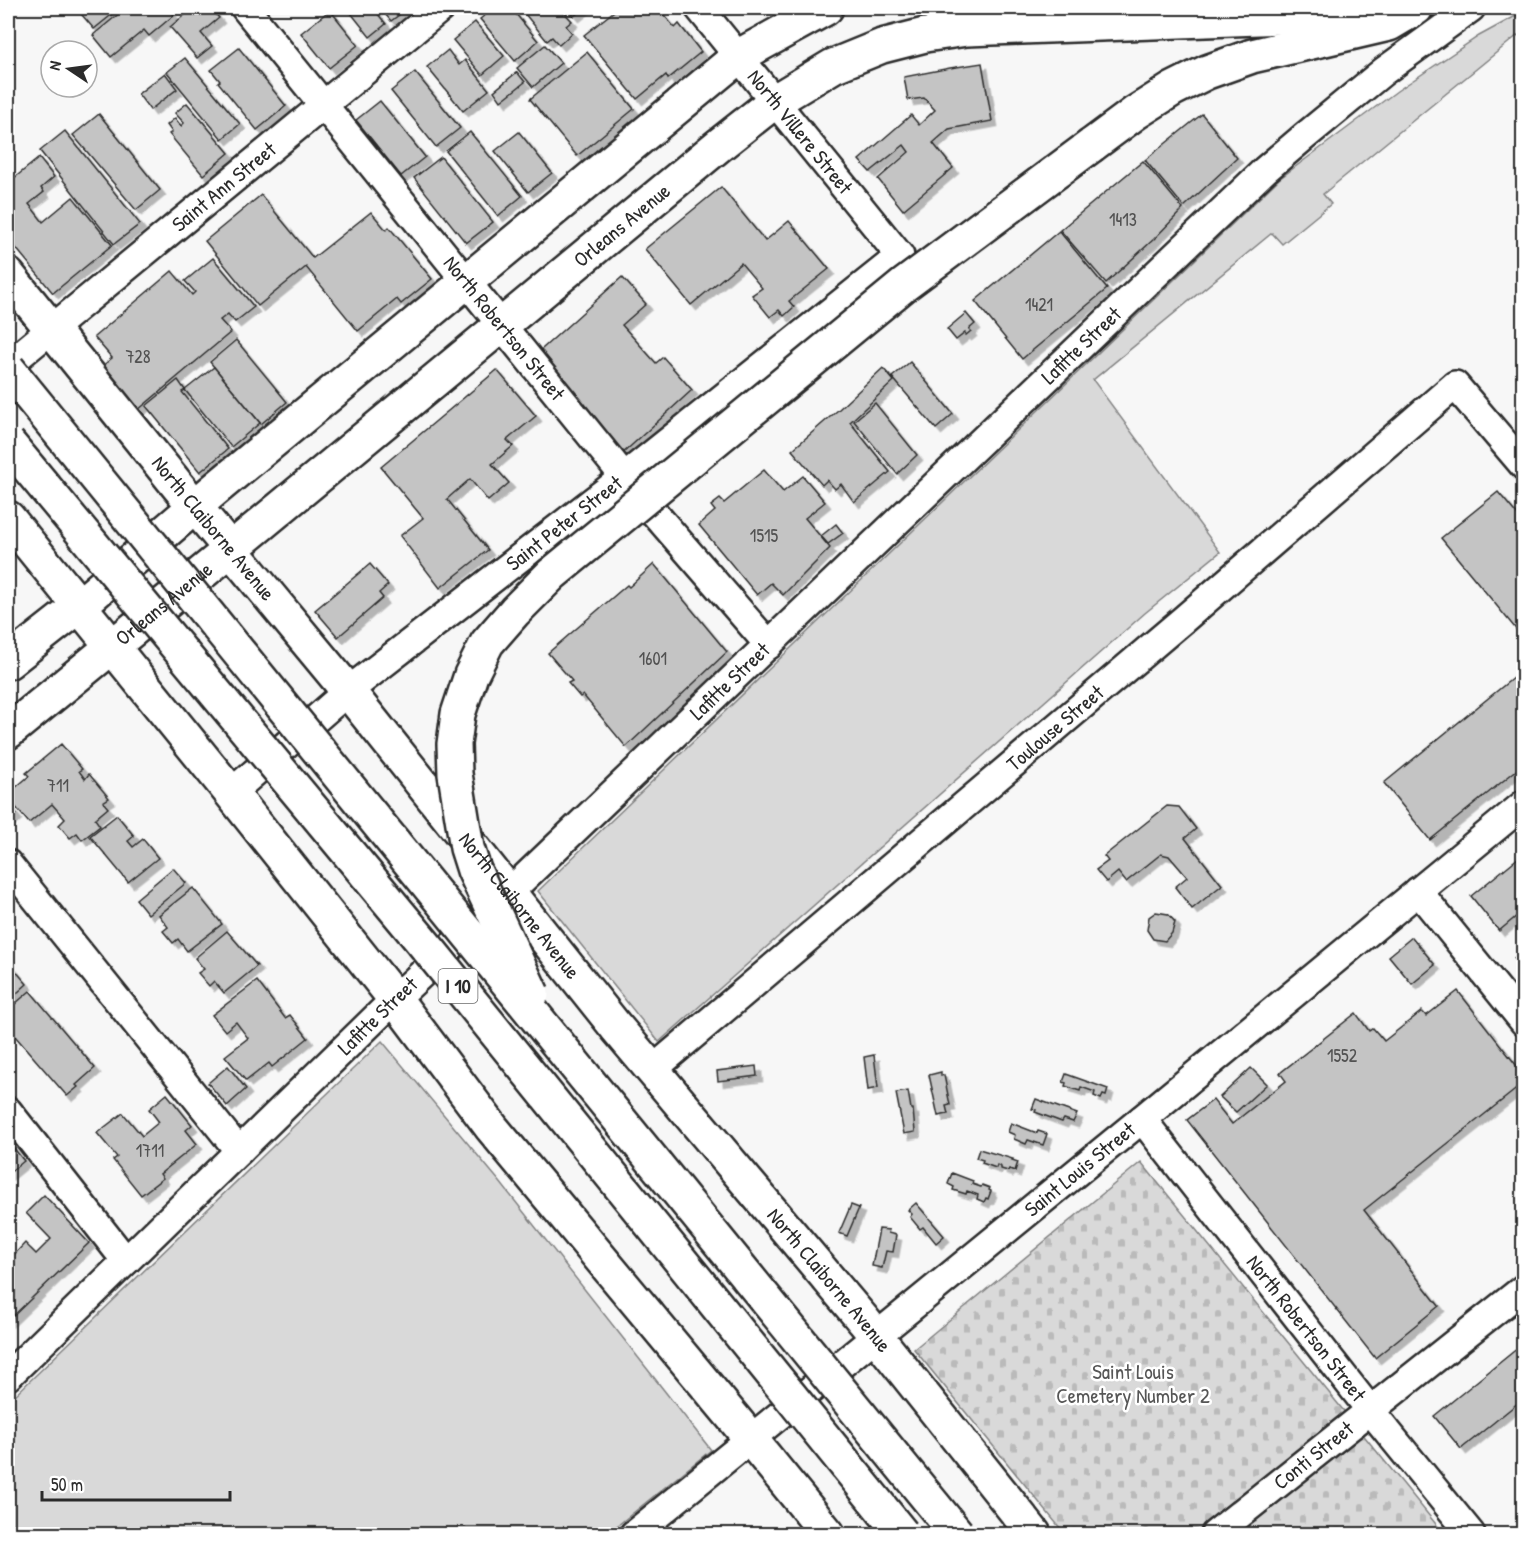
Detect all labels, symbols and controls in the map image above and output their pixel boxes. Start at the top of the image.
north arrow [39,39,99,99]
text: N [43,59,66,72]
street label: North Villere Street [741,63,860,201]
street label: Saint Ann Street [165,134,283,238]
street label: Orleans Avenue [567,176,676,274]
house number: 1413 [1109,207,1137,232]
street label: North Robertson Street [437,249,573,407]
house number: 1421 [1025,292,1053,317]
street label: Lafitte Street [1034,299,1128,391]
house number: 728 [125,344,151,369]
street label: North Claiborne Avenue [145,449,282,607]
street label: Saint Peter Street [500,468,629,577]
house number: 1515 [750,523,779,548]
street label: Orleans Avenue [109,555,219,652]
street label: Lafitte Street [683,635,777,726]
house number: 1601 [639,646,667,671]
street label: Toulouse Street [1000,678,1110,777]
house number: 711 [47,773,69,798]
street label: North Claiborne Avenue [452,826,587,985]
road number: I 10 [438,969,478,1003]
street label: Lafitte Street [331,970,424,1061]
house number: 1552 [1327,1043,1358,1068]
street label: Saint Louis Street [1018,1115,1142,1223]
house number: 1711 [136,1138,164,1163]
street label: North Claiborne Avenue [761,1202,898,1358]
street label: North Robertson Street [1240,1249,1373,1408]
park label: Saint Louis Cemetery Number 2 [1056,1357,1210,1410]
street label: Conti Street [1267,1414,1360,1496]
scale bar [42,1464,230,1502]
text: 50 m [51,1472,83,1497]

